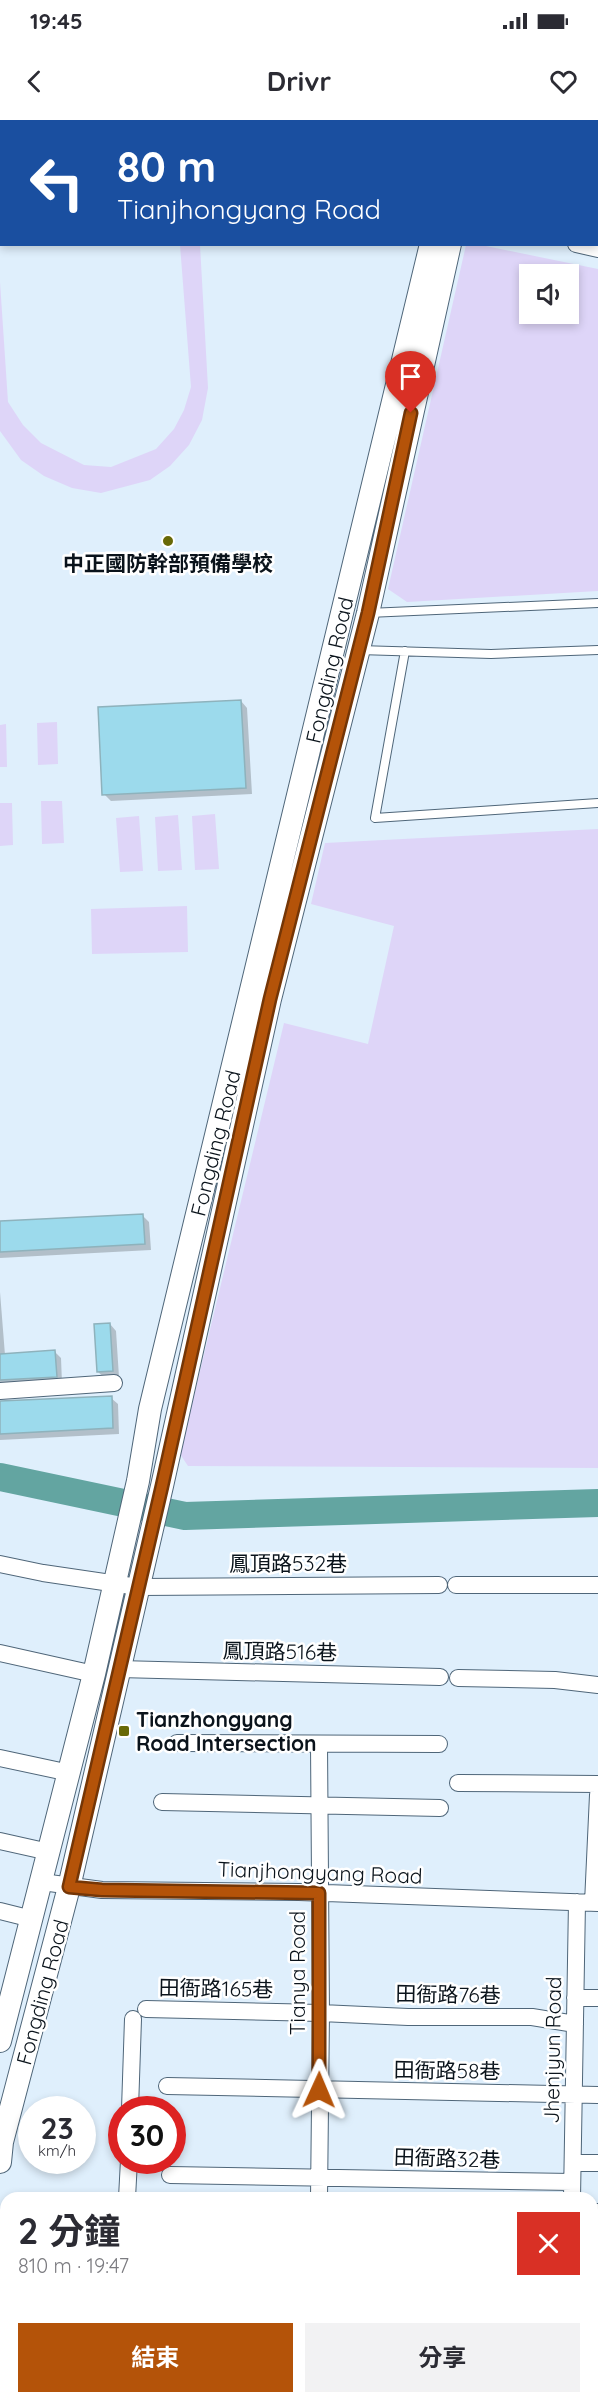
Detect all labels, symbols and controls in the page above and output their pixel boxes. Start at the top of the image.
text: 19:45 [30,7,83,35]
text: Drivr [267,64,331,98]
icon: back [18,65,51,98]
icon: heart [547,65,580,98]
text: 80 m [117,140,216,193]
icon: left [18,144,96,222]
text: Tianjhongyang Road [117,192,381,226]
map controls [519,264,579,324]
button: sound [519,264,579,324]
pin [385,351,436,413]
icon: arrive [394,360,427,393]
marker: 中正國防幹部預備學校 [161,534,175,548]
place label: 中正國防幹部預備學校 [63,550,273,576]
street label: Fongding Road [300,594,358,746]
street label: Fongding Road [184,1067,246,1219]
street label: 鳳頂路532巷 [229,1550,347,1576]
street label: 鳳頂路516巷 [223,1637,337,1665]
place label: Tianzhongyang Road Intersection [136,1706,317,1756]
marker: Tianzhongyang Road Intersection [117,1724,131,1738]
street label: Tianjhongyang Road [217,1855,423,1889]
street label: Tianya Road [284,1911,310,2035]
street label: Fongding Road [10,1916,74,2068]
street label: 田衙路165巷 [159,1974,273,2002]
street label: Jhenjyun Road [538,1976,566,2124]
street label: 田衙路76巷 [395,1980,501,2008]
street label: 田衙路58巷 [393,2056,501,2084]
position arrow [287,2058,351,2122]
speed limit sign: 30 [108,2096,186,2174]
text: 23 [40,2109,74,2147]
text: km/h [38,2141,76,2160]
street label: 田衙路32巷 [393,2143,501,2173]
text: 2 分鐘 [18,2208,121,2253]
button: close [517,2212,580,2275]
text: 810 m · 19:47 [18,2253,129,2278]
button: 結束 [18,2323,293,2392]
button: 分享 [305,2323,580,2392]

